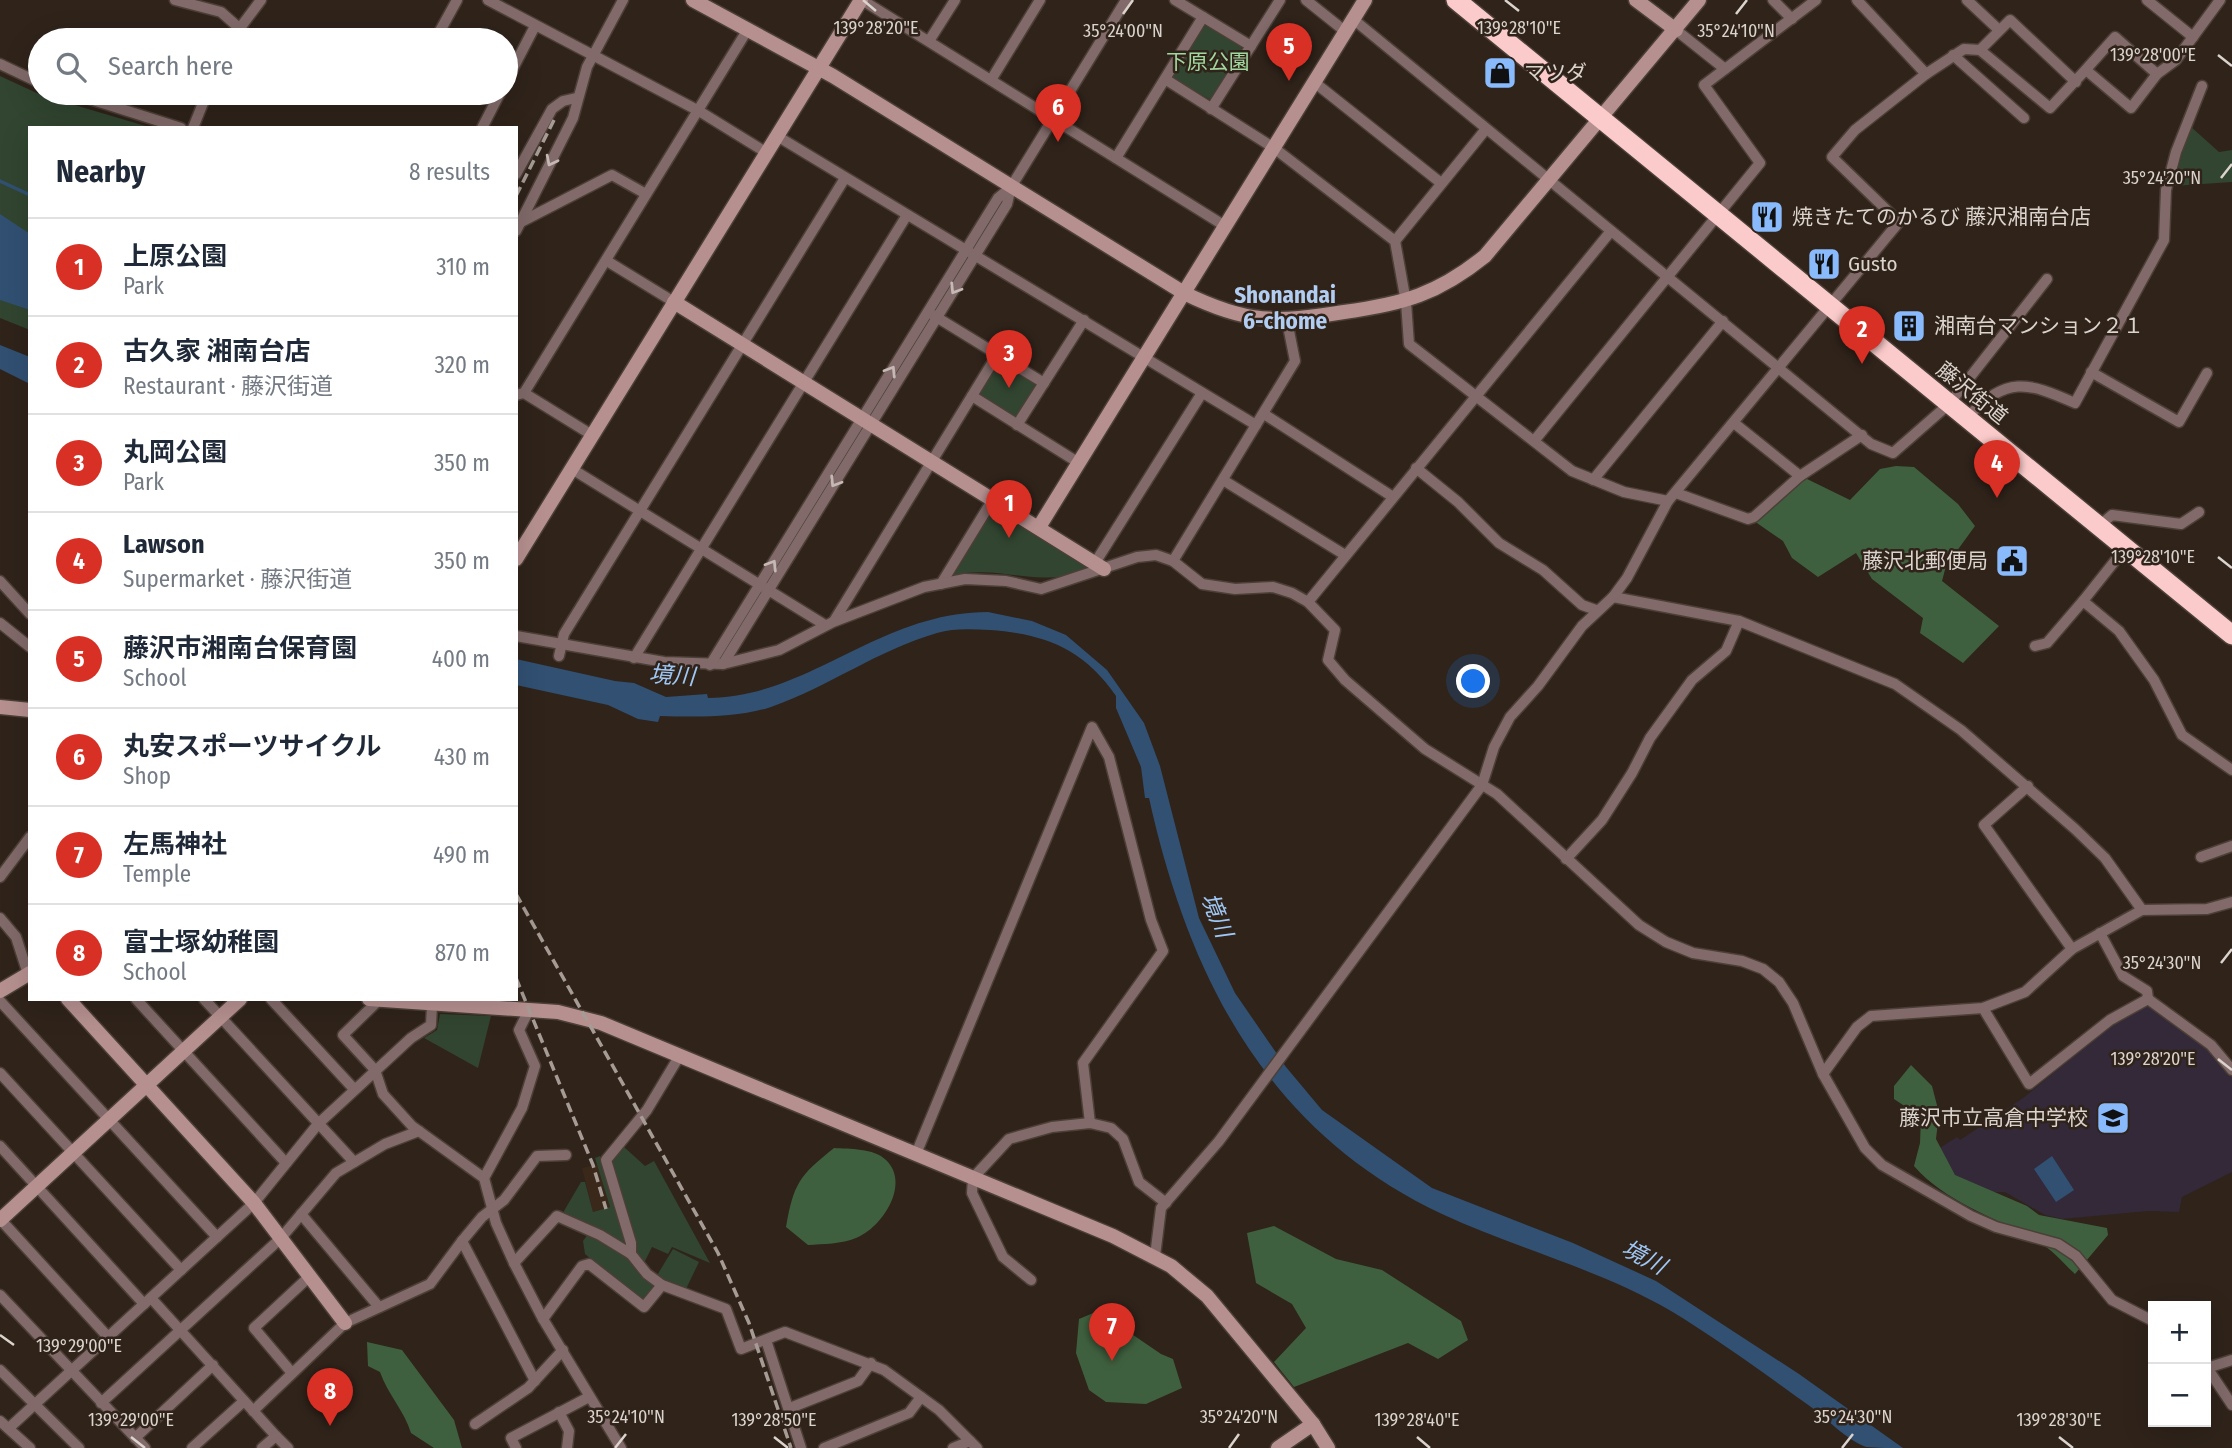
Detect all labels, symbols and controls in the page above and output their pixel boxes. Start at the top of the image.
text: 139°28'20"E [834,17,918,39]
text: 139°28'10"E [1477,17,1561,39]
text: 35°24'00"N [1083,20,1163,42]
text: 35°24'10"N [1697,20,1775,42]
pin: 5 [1266,23,1312,81]
search box [28,28,518,105]
text: 139°28'00"E [2110,44,2196,66]
icon: search [52,48,90,86]
park label: 下原公園 [1166,49,1250,75]
text: Search here [108,51,233,82]
shop icon: マツダ [1481,54,1519,92]
place label: マツダ [1524,60,1587,86]
pin: 6 [1035,84,1081,142]
one-way arrow [545,153,559,166]
text: Nearby [56,154,145,190]
text: 8 results [409,158,490,186]
text: 35°24'20"N [2123,167,2201,189]
restaurant icon: 焼きたてのかるび 藤沢湘南台店 [1748,198,1786,236]
place label: 焼きたてのかるび 藤沢湘南台店 [1792,204,2091,230]
text: 上原公園 [123,241,227,272]
restaurant icon: Gusto [1805,245,1843,283]
place label: Gusto [1848,251,1898,277]
text: 1 [74,253,84,281]
text: 310 m [436,253,490,281]
text: Park [123,272,164,300]
one-way arrow [950,281,963,294]
district label: Shonandai 6-chome [1234,281,1336,335]
pin: 2 [1839,306,1885,364]
building icon: 湘南台マンション２１ [1890,307,1928,345]
place label: 湘南台マンション２１ [1934,313,2144,339]
pin: 3 [986,330,1032,388]
text: 古久家 湘南台店 [123,336,310,367]
text: 2 [74,351,84,379]
text: 320 m [435,351,490,379]
street label: 藤沢街道 [1931,356,2013,430]
one-way arrow [883,365,896,378]
text: Restaurant · 藤沢街道 [123,372,333,400]
text: 丸岡公園 [123,437,227,468]
pin: 4 [1974,440,2020,498]
text: 3 [74,449,84,477]
text: 350 m [434,449,490,477]
text: Park [123,468,164,496]
one-way arrow [831,475,844,488]
pin: 1 [986,480,1032,538]
text: Lawson [123,529,205,560]
public building icon: 藤沢北郵便局 [1993,542,2031,580]
text: 139°28'10"E [2111,546,2195,568]
text: 4 [73,547,85,575]
text: 350 m [434,547,490,575]
place label: 藤沢北郵便局 [1862,548,1988,574]
one-way arrow [763,559,776,572]
text: Supermarket · 藤沢街道 [123,565,352,593]
text: 藤沢市湘南台保育園 [123,633,357,664]
text: 5 [73,645,85,673]
text: 400 m [432,645,490,673]
water label: 境川 [648,659,699,691]
text: School [123,664,187,692]
your location [1456,664,1490,698]
text: 丸安スポーツサイクル [123,731,381,762]
text: 6 [73,743,85,771]
text: 430 m [434,743,490,771]
text: Shop [123,762,171,790]
text: 左馬神社 [123,829,227,860]
text: 7 [74,841,84,869]
text: 490 m [433,841,490,869]
text: Temple [123,860,191,888]
water label: 境川 [1195,888,1240,944]
text: 富士塚幼稚園 [123,927,279,958]
text: 8 [73,939,85,967]
text: 870 m [435,939,490,967]
text: 35°24'30"N [2123,952,2201,974]
text: School [123,958,187,986]
text: 139°28'20"E [2111,1048,2195,1070]
school or university icon: 藤沢市立高倉中学校 [2094,1099,2132,1137]
place label: 藤沢市立高倉中学校 [1899,1105,2088,1131]
water label: 境川 [1617,1234,1674,1282]
map controls [2148,1301,2211,1427]
button: + [2148,1301,2211,1364]
pin: 7 [1089,1303,1135,1361]
text: 139°29'00"E [36,1335,122,1357]
button: − [2148,1364,2211,1427]
pin: 8 [307,1368,353,1426]
text: 35°24'10"N [587,1406,665,1428]
text: 35°24'20"N [1200,1406,1278,1428]
text: 35°24'30"N [1814,1406,1892,1428]
text: 139°29'00"E [88,1409,174,1431]
text: 139°28'50"E [731,1409,817,1431]
text: 139°28'40"E [1375,1409,1459,1431]
text: 139°28'30"E [2017,1409,2102,1431]

